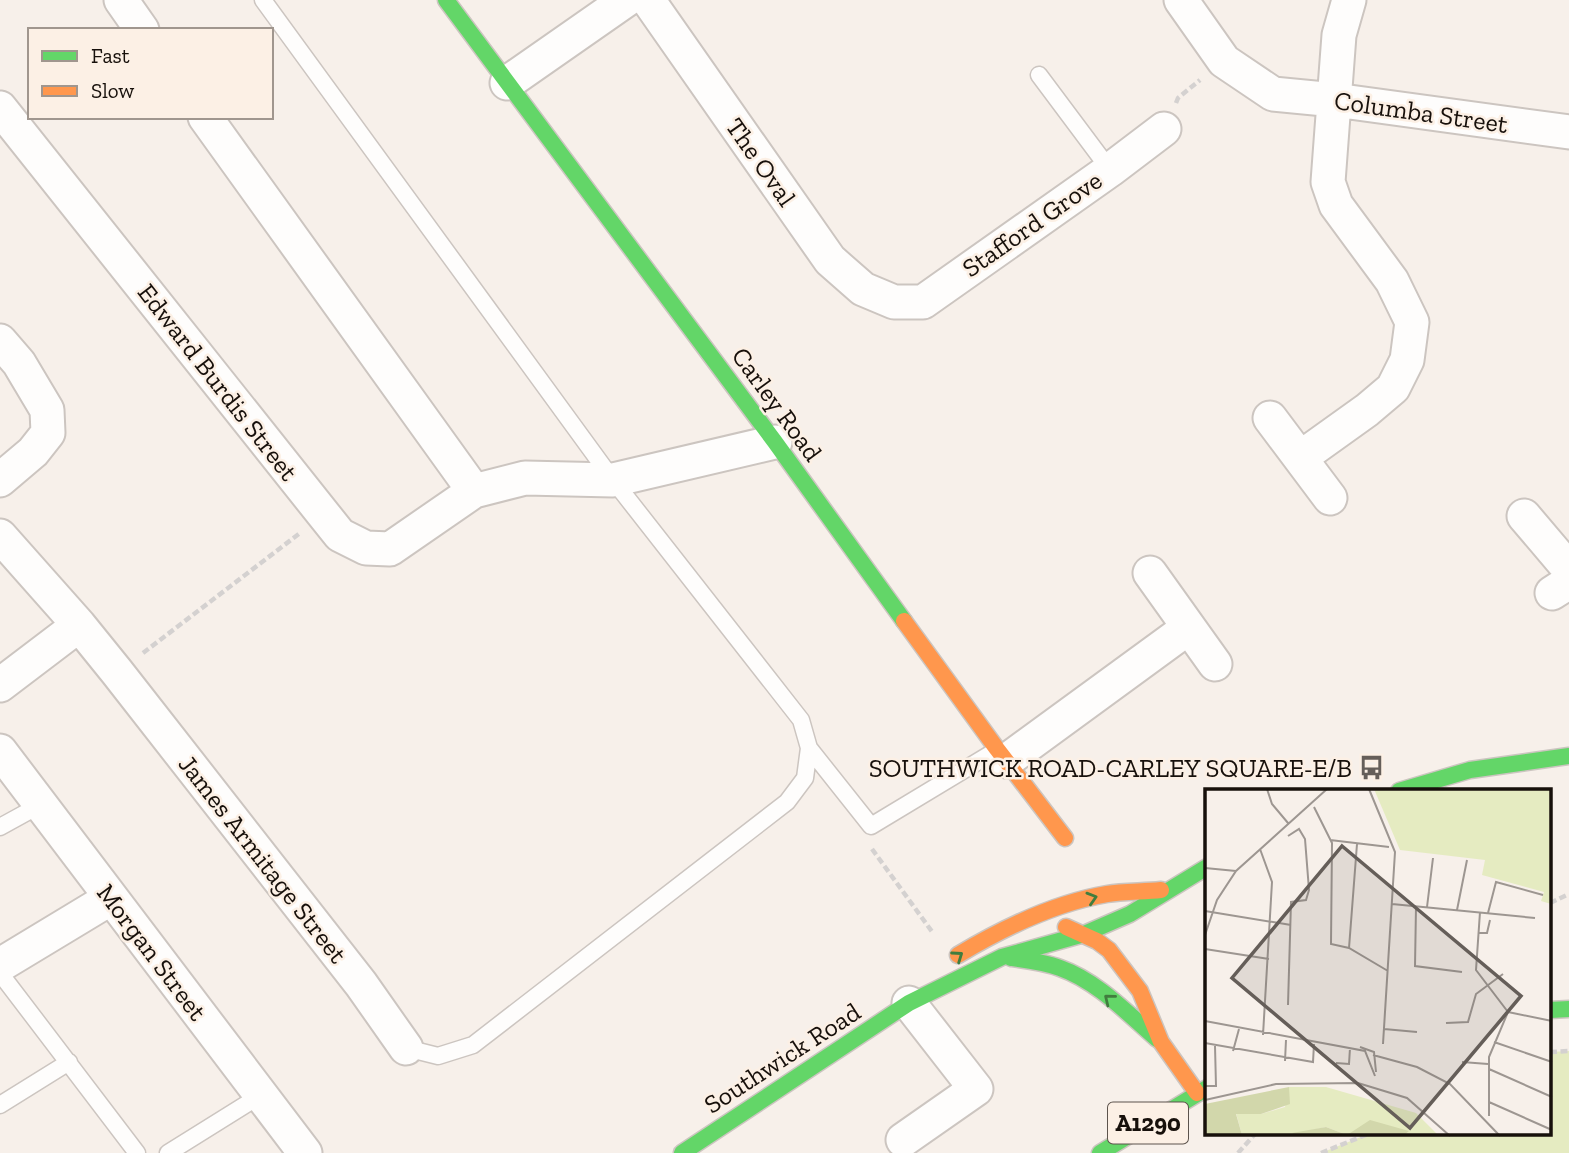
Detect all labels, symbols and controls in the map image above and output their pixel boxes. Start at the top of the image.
legend [28,28,273,119]
text: Fast [91,43,130,68]
text: Slow [91,78,134,103]
street label: Columba Street [1332,84,1510,140]
street label: The Oval [719,112,803,212]
street label: Stafford Grove [956,164,1108,284]
street label: Edward Burdis Street [131,277,305,487]
street label: Carley Road [725,341,829,467]
street label: James Armitage Street [172,748,354,970]
place label: SOUTHWICK ROAD-CARLEY SQUARE-E/B [869,752,1352,784]
bus stop icon: SOUTHWICK ROAD-CARLEY SQUARE-E/B [1358,754,1386,782]
inset map [1205,789,1552,1136]
street label: Morgan Street [90,877,214,1027]
one-way arrow [1086,892,1098,906]
one-way arrow [950,952,963,964]
one-way arrow [1104,995,1117,1007]
street label: Southwick Road [698,996,866,1120]
road number: A1290 [1108,1102,1188,1143]

